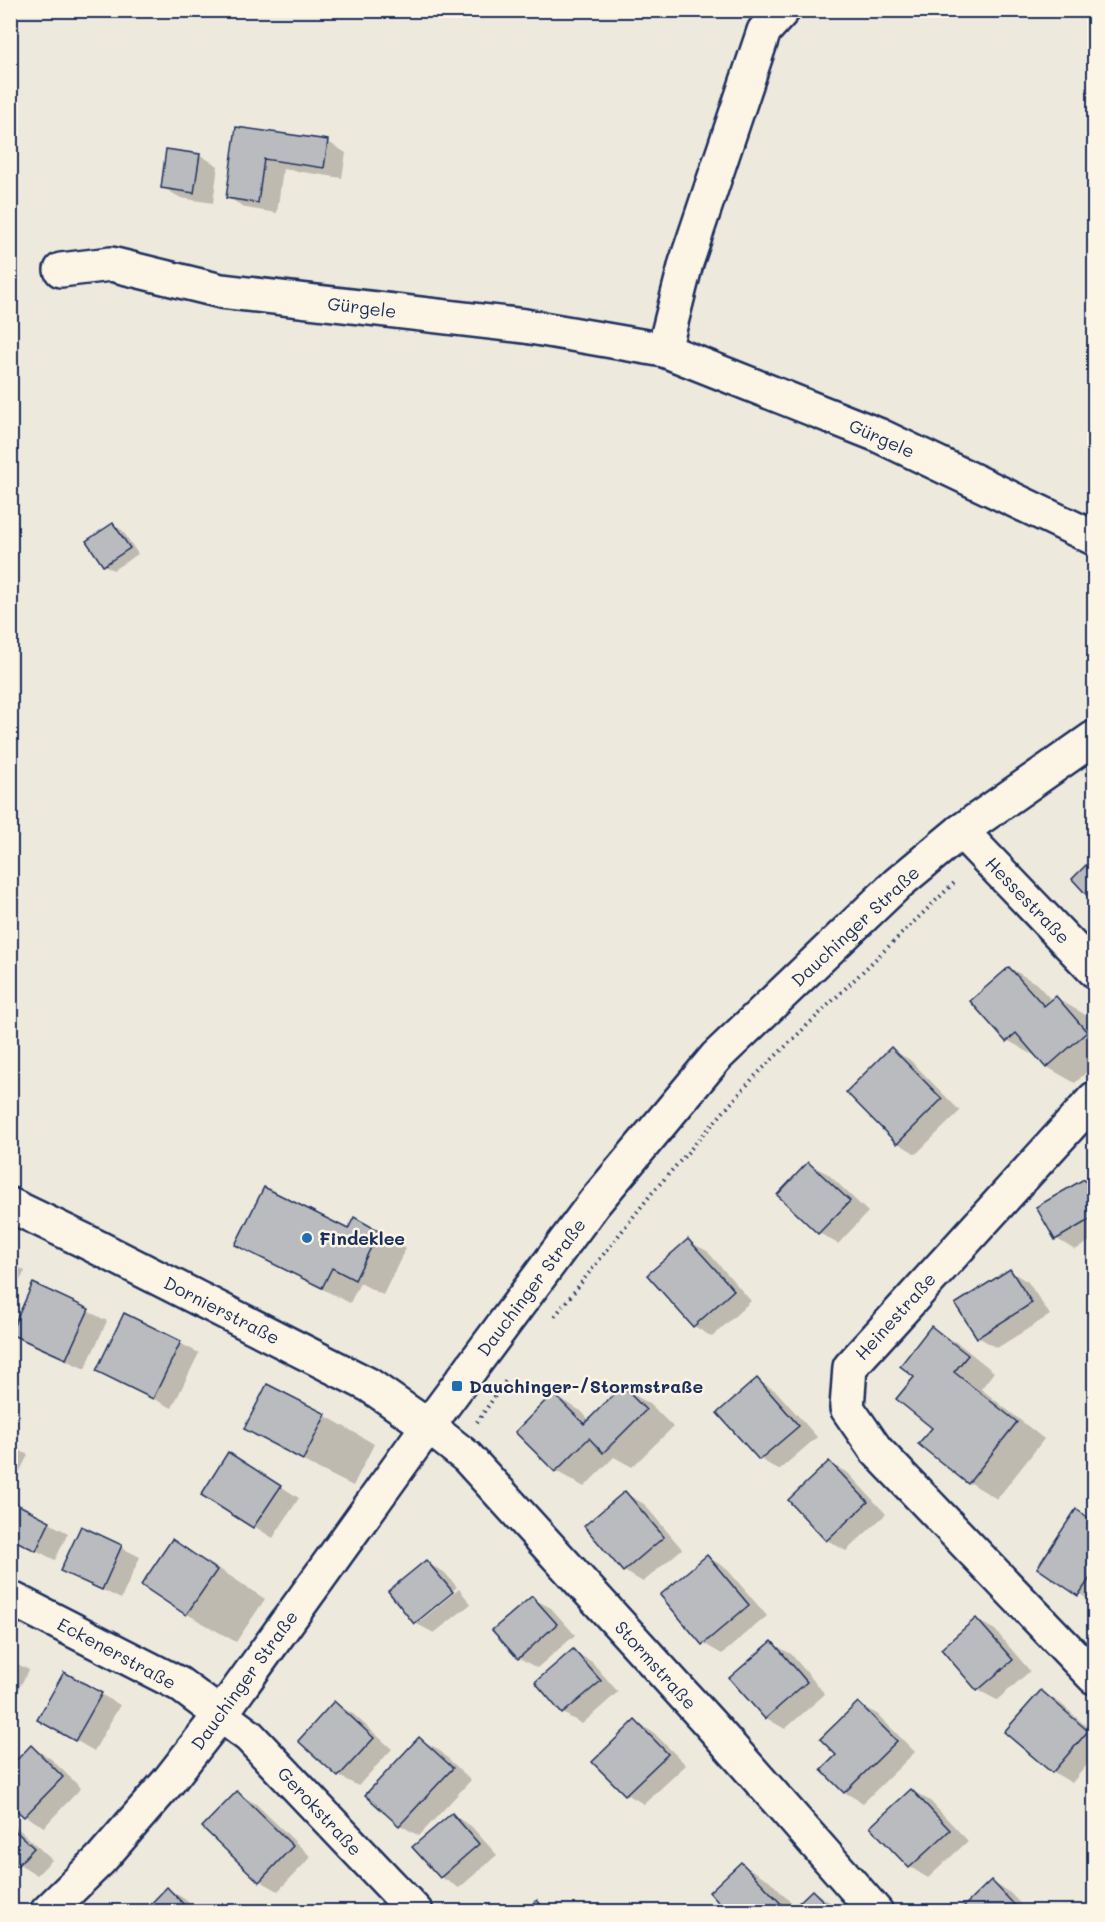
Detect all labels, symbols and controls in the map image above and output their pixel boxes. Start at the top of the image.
street label: Gürgele [326,291,398,323]
street label: Gürgele [845,413,919,463]
street label: Hessestraße [980,851,1076,949]
street label: Dauchinger Straße [786,860,924,992]
street label: Dauchinger Straße [471,1213,591,1361]
place label: Findeklee [319,1226,405,1250]
marker: Findeklee [300,1231,314,1245]
street label: Heinestraße [849,1267,941,1365]
street label: Dornierstraße [160,1270,284,1350]
place label: Dauchinger-/Stormstraße [469,1374,703,1398]
marker: Dauchinger-/Stormstraße [450,1379,464,1393]
street label: Dauchinger Straße [185,1605,303,1755]
street label: Eckenerstraße [53,1612,181,1694]
street label: Stormstraße [610,1616,702,1714]
street label: Gerokstraße [273,1761,367,1861]

